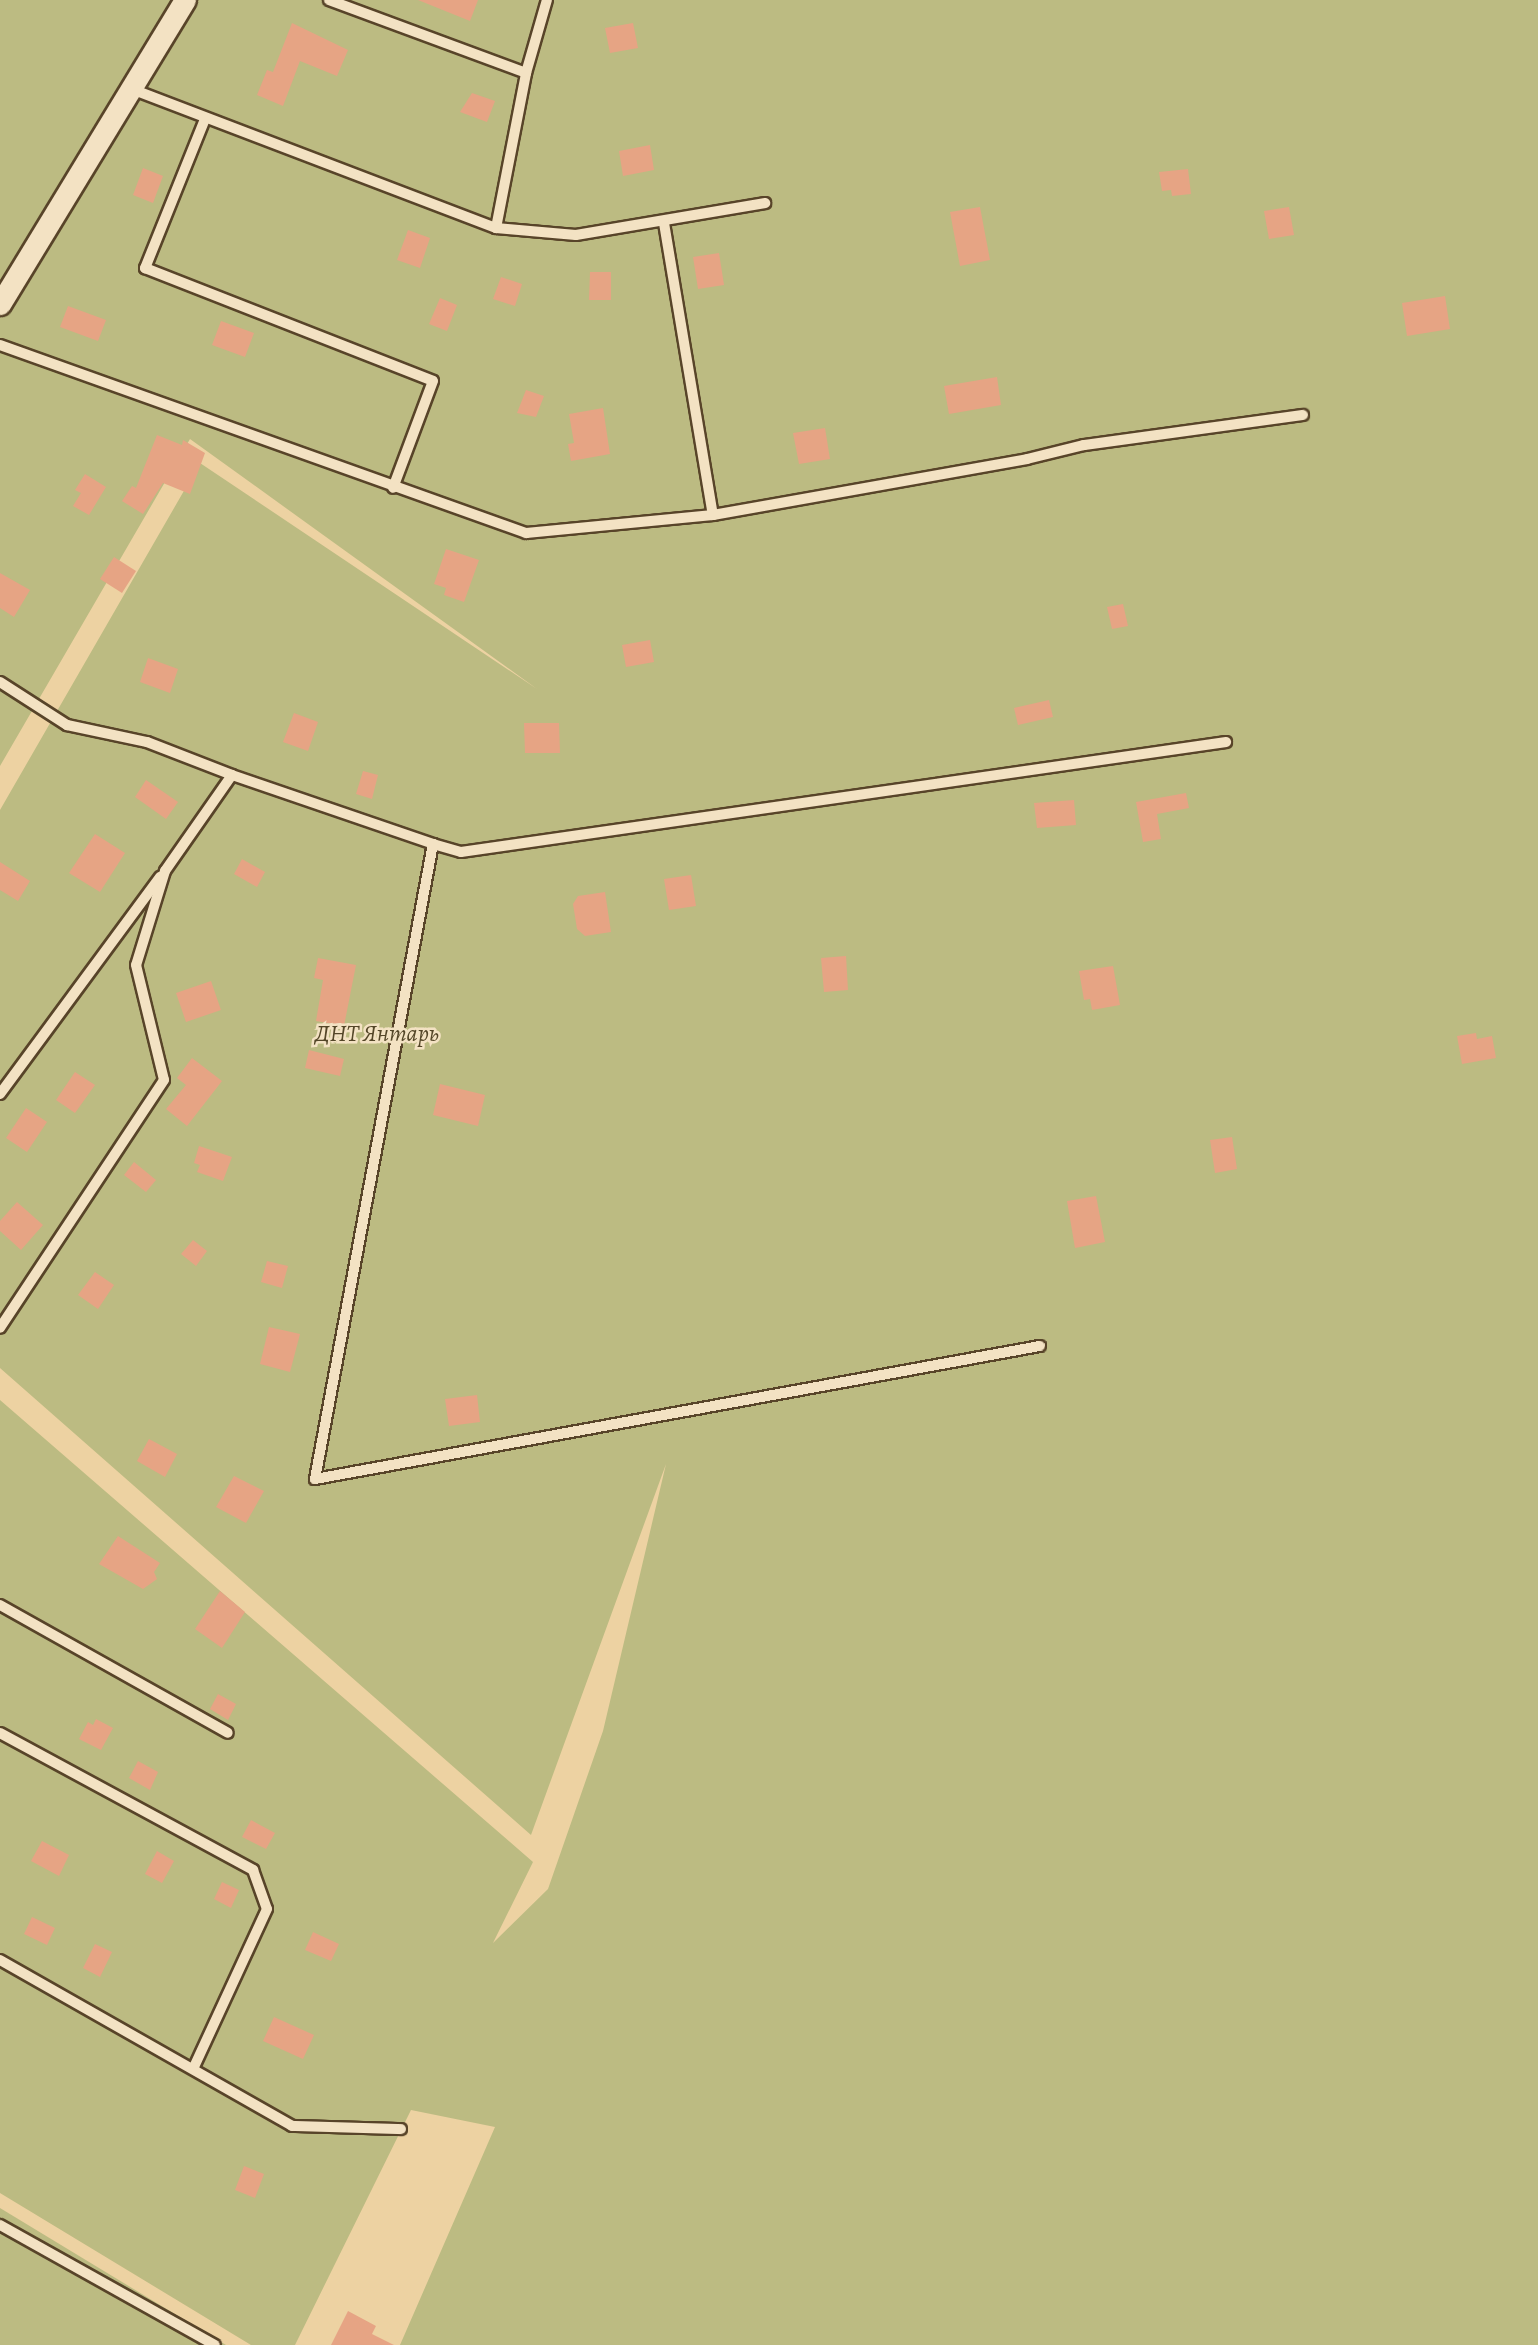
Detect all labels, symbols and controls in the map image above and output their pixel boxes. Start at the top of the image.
park label: ДНТ Янтарь [315,1020,439,1048]

